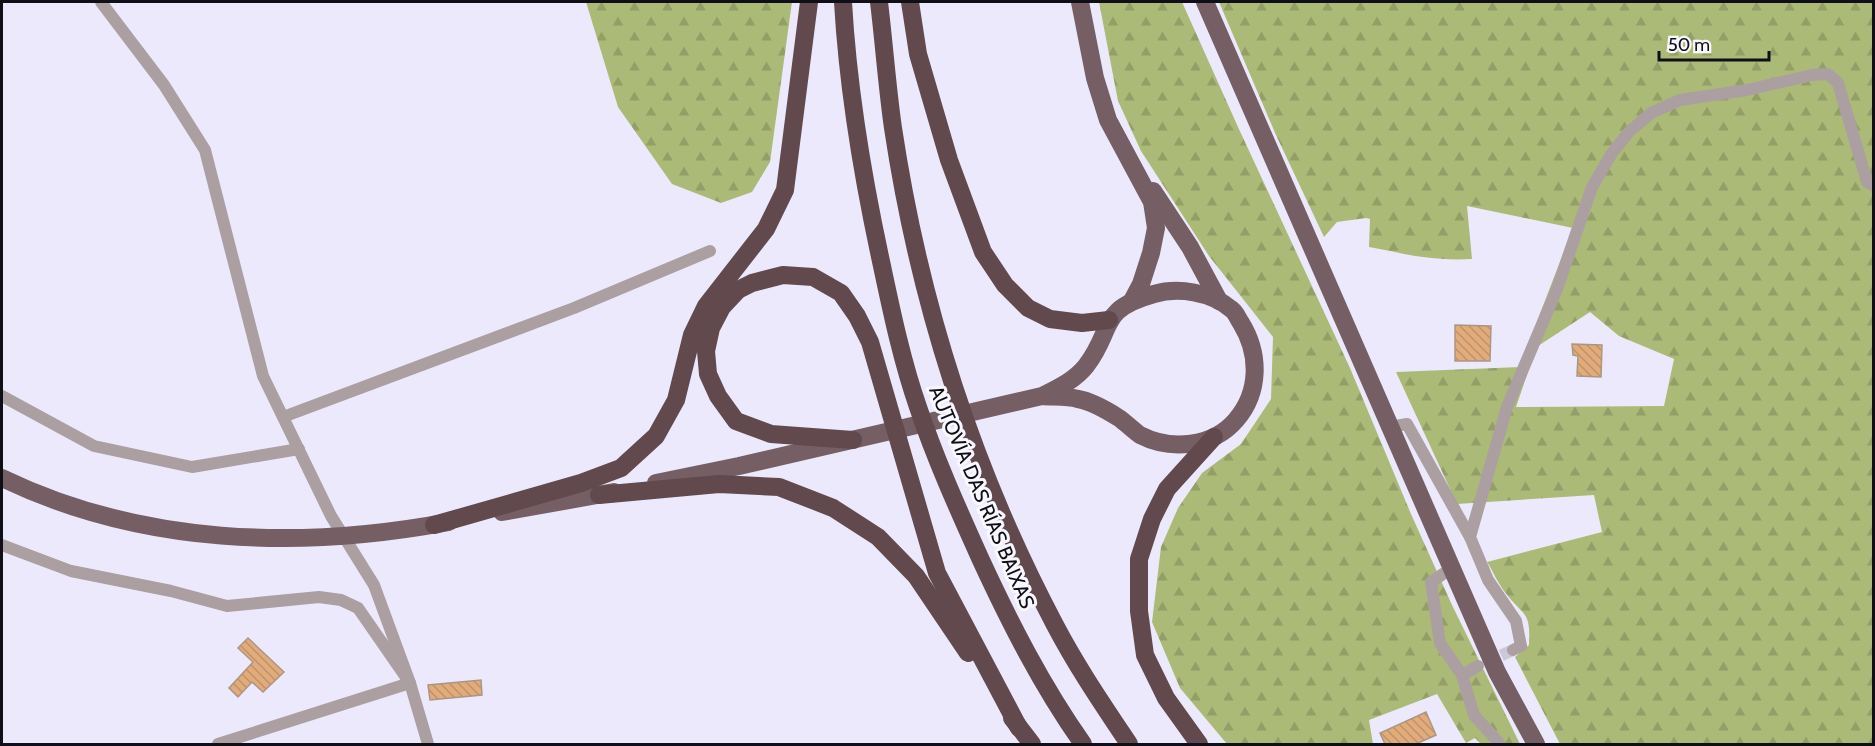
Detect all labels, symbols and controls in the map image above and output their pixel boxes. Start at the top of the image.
scale bar [1659,24,1768,62]
text: 50 m [1668,34,1710,56]
street label: AUTOVÍA DAS RÍAS BAIXAS [924,382,1040,612]

